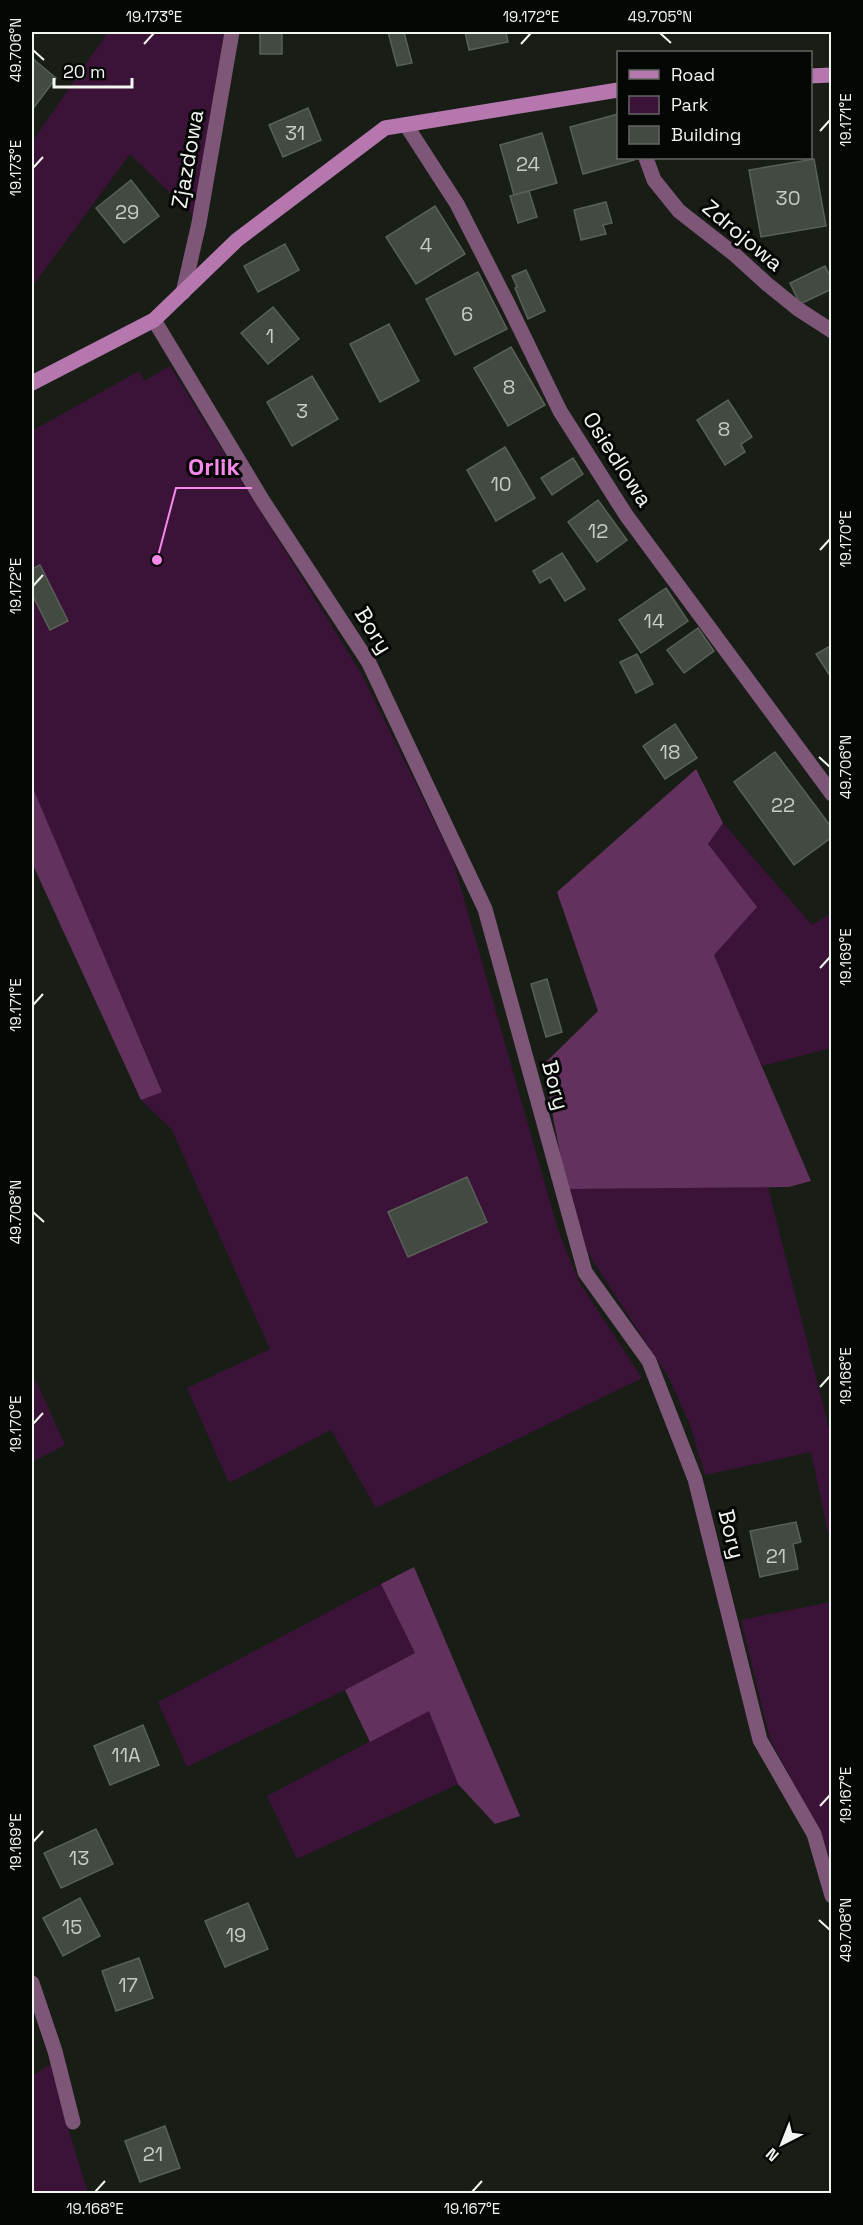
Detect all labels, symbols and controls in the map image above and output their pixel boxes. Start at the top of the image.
text: 19.173°E [126,7,182,26]
text: 19.172°E [503,7,559,26]
text: 49.705°N [628,7,692,26]
text: 49.706°N [6,18,25,82]
scale bar [54,51,132,89]
legend [617,51,812,159]
text: 20 m [63,60,106,83]
text: Road [671,63,715,86]
text: Park [671,93,709,116]
text: 19.171°E [836,93,855,147]
street label: Zjazdowa [165,107,209,210]
house number: 31 [285,120,305,146]
text: Building [671,123,741,146]
text: 19.173°E [6,140,25,196]
house number: 24 [516,151,540,177]
house number: 30 [776,185,800,211]
street label: Zdrojowa [697,193,789,277]
house number: 29 [115,199,139,225]
house number: 4 [420,232,432,258]
house number: 6 [461,301,473,327]
house number: 1 [266,323,274,349]
house number: 8 [503,374,515,400]
house number: 3 [296,398,308,424]
street label: Osiedlowa [577,406,659,512]
house number: 8 [718,416,730,442]
callout: Orlik [176,446,252,488]
text: Orlik [188,451,240,482]
house number: 10 [490,471,512,497]
text: 19.170°E [836,511,855,567]
house number: 12 [588,518,608,544]
text: 19.172°E [6,558,25,614]
street label: Bory [349,601,399,659]
house number: 14 [644,608,664,634]
text: 49.706°N [836,735,855,799]
house number: 18 [660,739,680,765]
house number: 22 [771,792,795,818]
text: 19.169°E [836,928,855,986]
text: 19.171°E [6,978,25,1032]
street label: Bory [536,1057,576,1113]
text: 49.708°N [6,1180,25,1244]
text: 19.168°E [836,1347,855,1405]
text: 19.170°E [6,1396,25,1452]
street label: Bory [712,1506,752,1562]
house number: 21 [766,1543,786,1569]
house number: 11A [111,1742,141,1768]
text: 19.167°E [836,1767,855,1823]
text: 19.169°E [6,1813,25,1871]
house number: 13 [69,1845,89,1871]
text: 49.708°N [836,1898,855,1962]
house number: 15 [62,1914,82,1940]
house number: 19 [226,1922,246,1948]
house number: 17 [118,1972,138,1998]
north arrow [752,2114,812,2174]
house number: 21 [143,2141,163,2167]
text: N [761,2143,783,2166]
text: 19.168°E [66,2199,124,2218]
text: 19.167°E [444,2199,500,2218]

